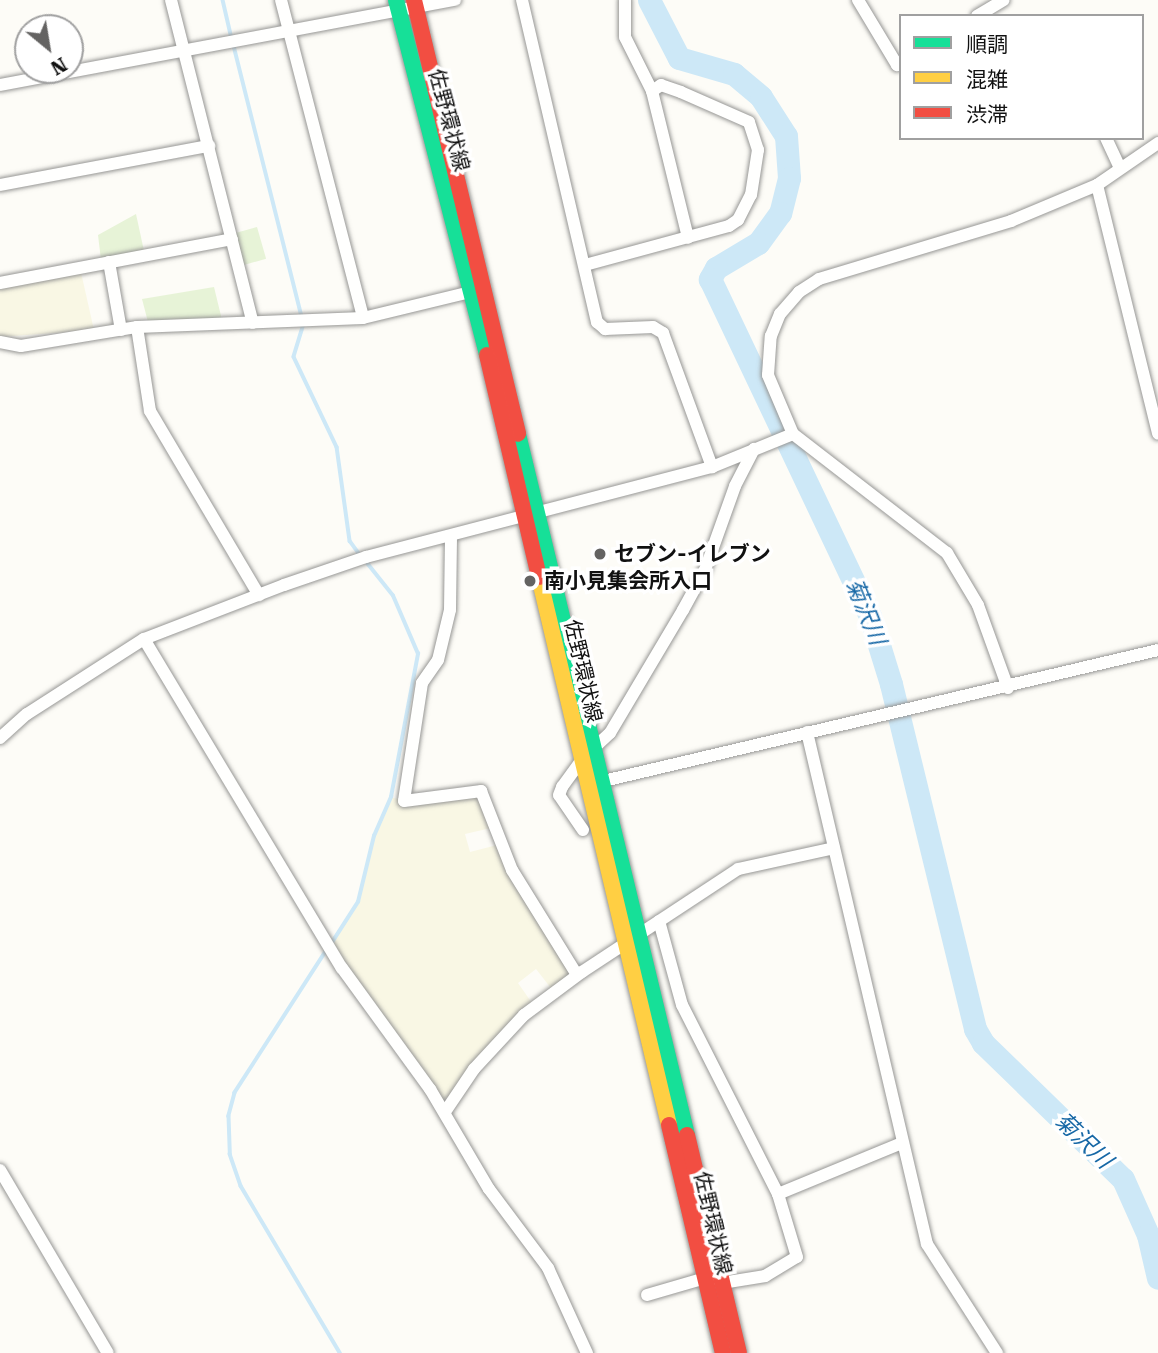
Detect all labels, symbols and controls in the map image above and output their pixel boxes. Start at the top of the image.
north arrow [14,14,84,84]
legend [899,14,1144,140]
text: 順調 [966,33,1008,57]
text: N [47,52,71,80]
street label: 佐野環状線 [423,66,475,174]
text: 混雑 [966,68,1008,92]
text: 渋滞 [966,103,1008,127]
place label: セブン-イレブン [614,541,771,567]
marker: セブン-イレブン [592,546,608,562]
place label: 南小見集会所入口 [544,568,712,594]
marker: 南小見集会所入口 [522,573,538,589]
water label: 菊沢川 [839,575,891,649]
street label: 佐野環状線 [559,617,607,725]
water label: 菊沢川 [1049,1107,1117,1175]
street label: 佐野環状線 [689,1169,737,1277]

